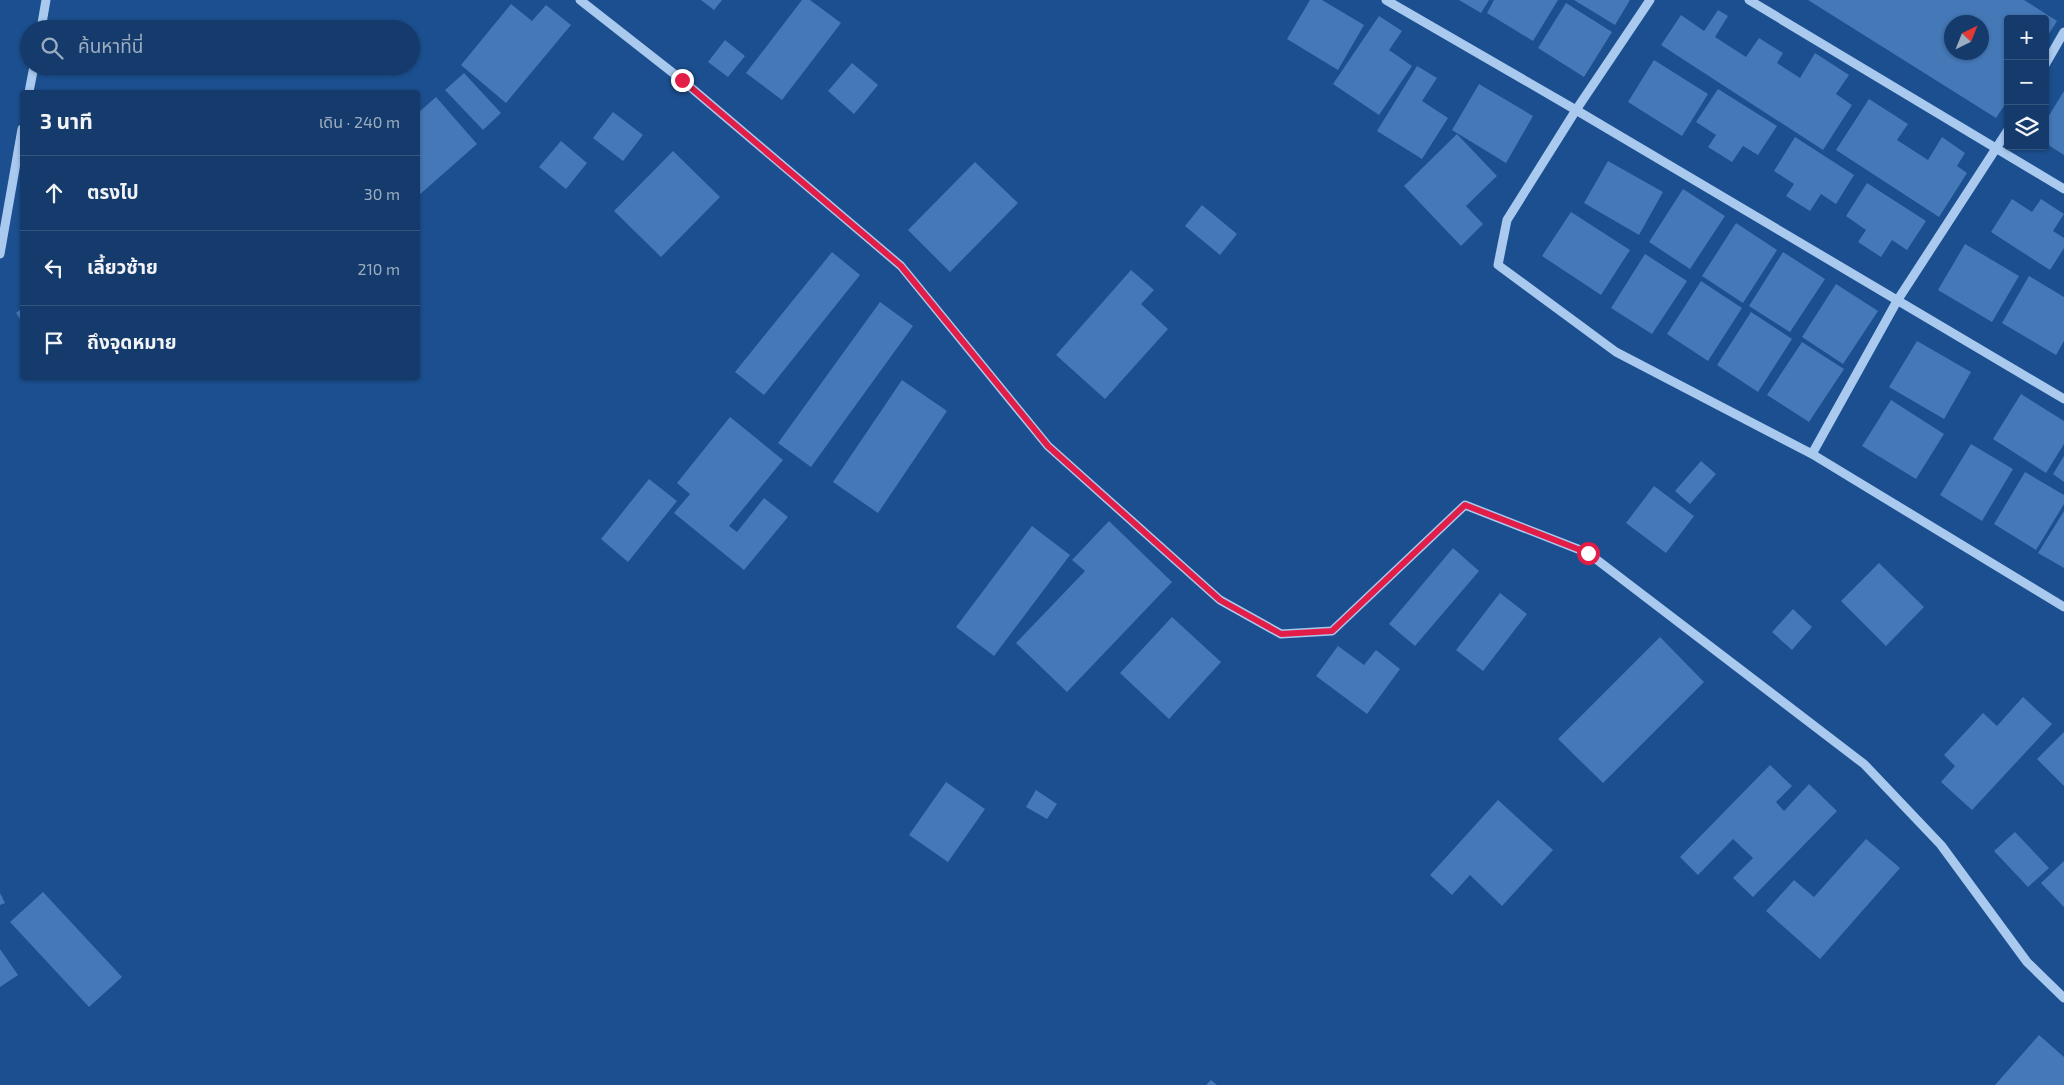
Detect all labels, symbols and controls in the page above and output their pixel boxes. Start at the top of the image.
north arrow [1944,15,1989,60]
map controls [2004,15,2049,150]
button: + [2004,15,2049,60]
search box [20,20,420,75]
icon: search [38,34,66,62]
text: ค้นหาที่นี่ [78,34,143,57]
button: − [2004,60,2049,105]
route end [671,69,694,92]
button: layers [2004,105,2049,150]
text: 3 นาที [40,108,93,133]
text: เดิน · 240 m [319,112,400,131]
icon: ahead [40,179,68,207]
text: ตรงไป [87,180,139,203]
text: 30 m [364,184,400,203]
icon: left [40,254,68,282]
text: เลี้ยวซ้าย [87,255,158,278]
text: 210 m [357,259,400,278]
icon: arrive [40,329,68,357]
text: ถึงจุดหมาย [87,330,177,353]
route start [1577,542,1600,565]

